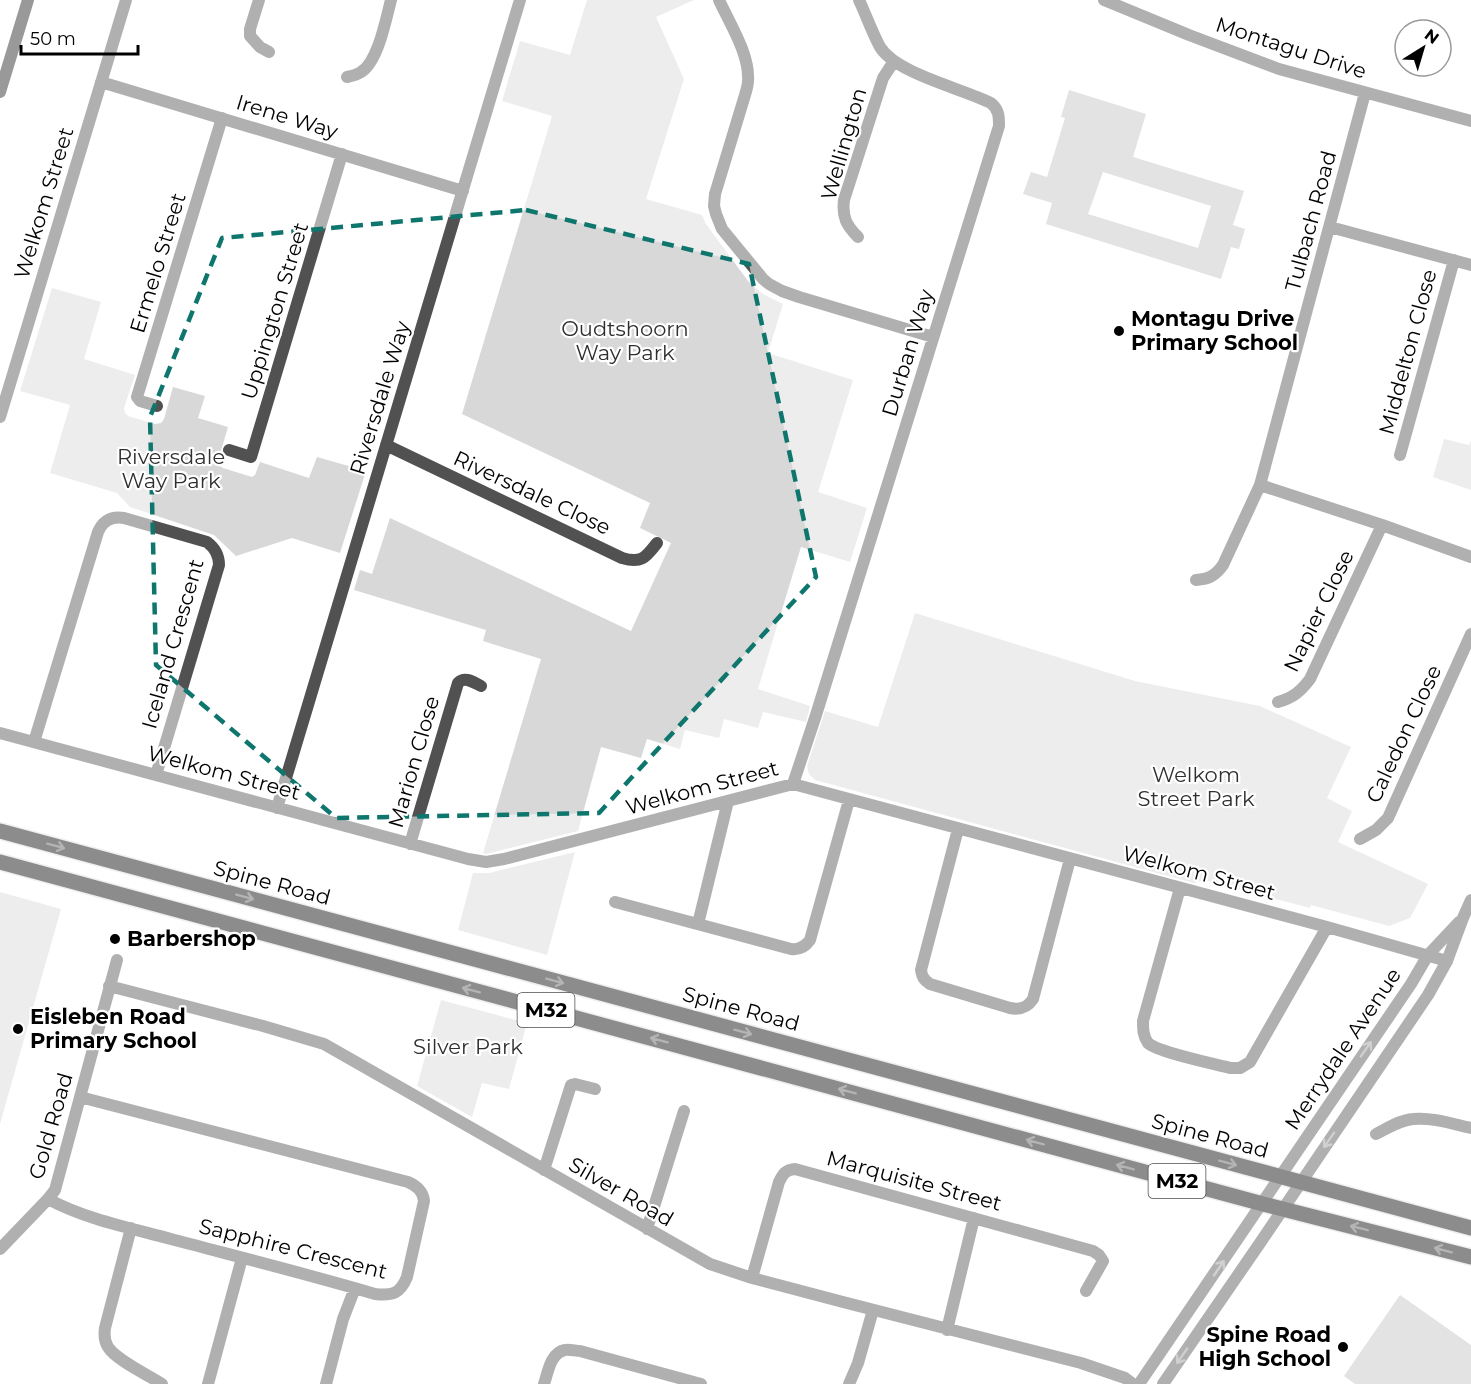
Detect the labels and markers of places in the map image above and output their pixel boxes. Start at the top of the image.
place label: Montagu Drive Primary School [1131,306,1298,355]
marker: Montagu Drive Primary School [1112,324,1126,338]
place label: Barbershop [127,926,256,951]
marker: Barbershop [108,932,122,946]
place label: Eisleben Road Primary School [30,1004,197,1053]
marker: Eisleben Road Primary School [11,1022,25,1036]
place label: Spine Road High School [1198,1322,1331,1371]
marker: Spine Road High School [1336,1340,1350,1354]

